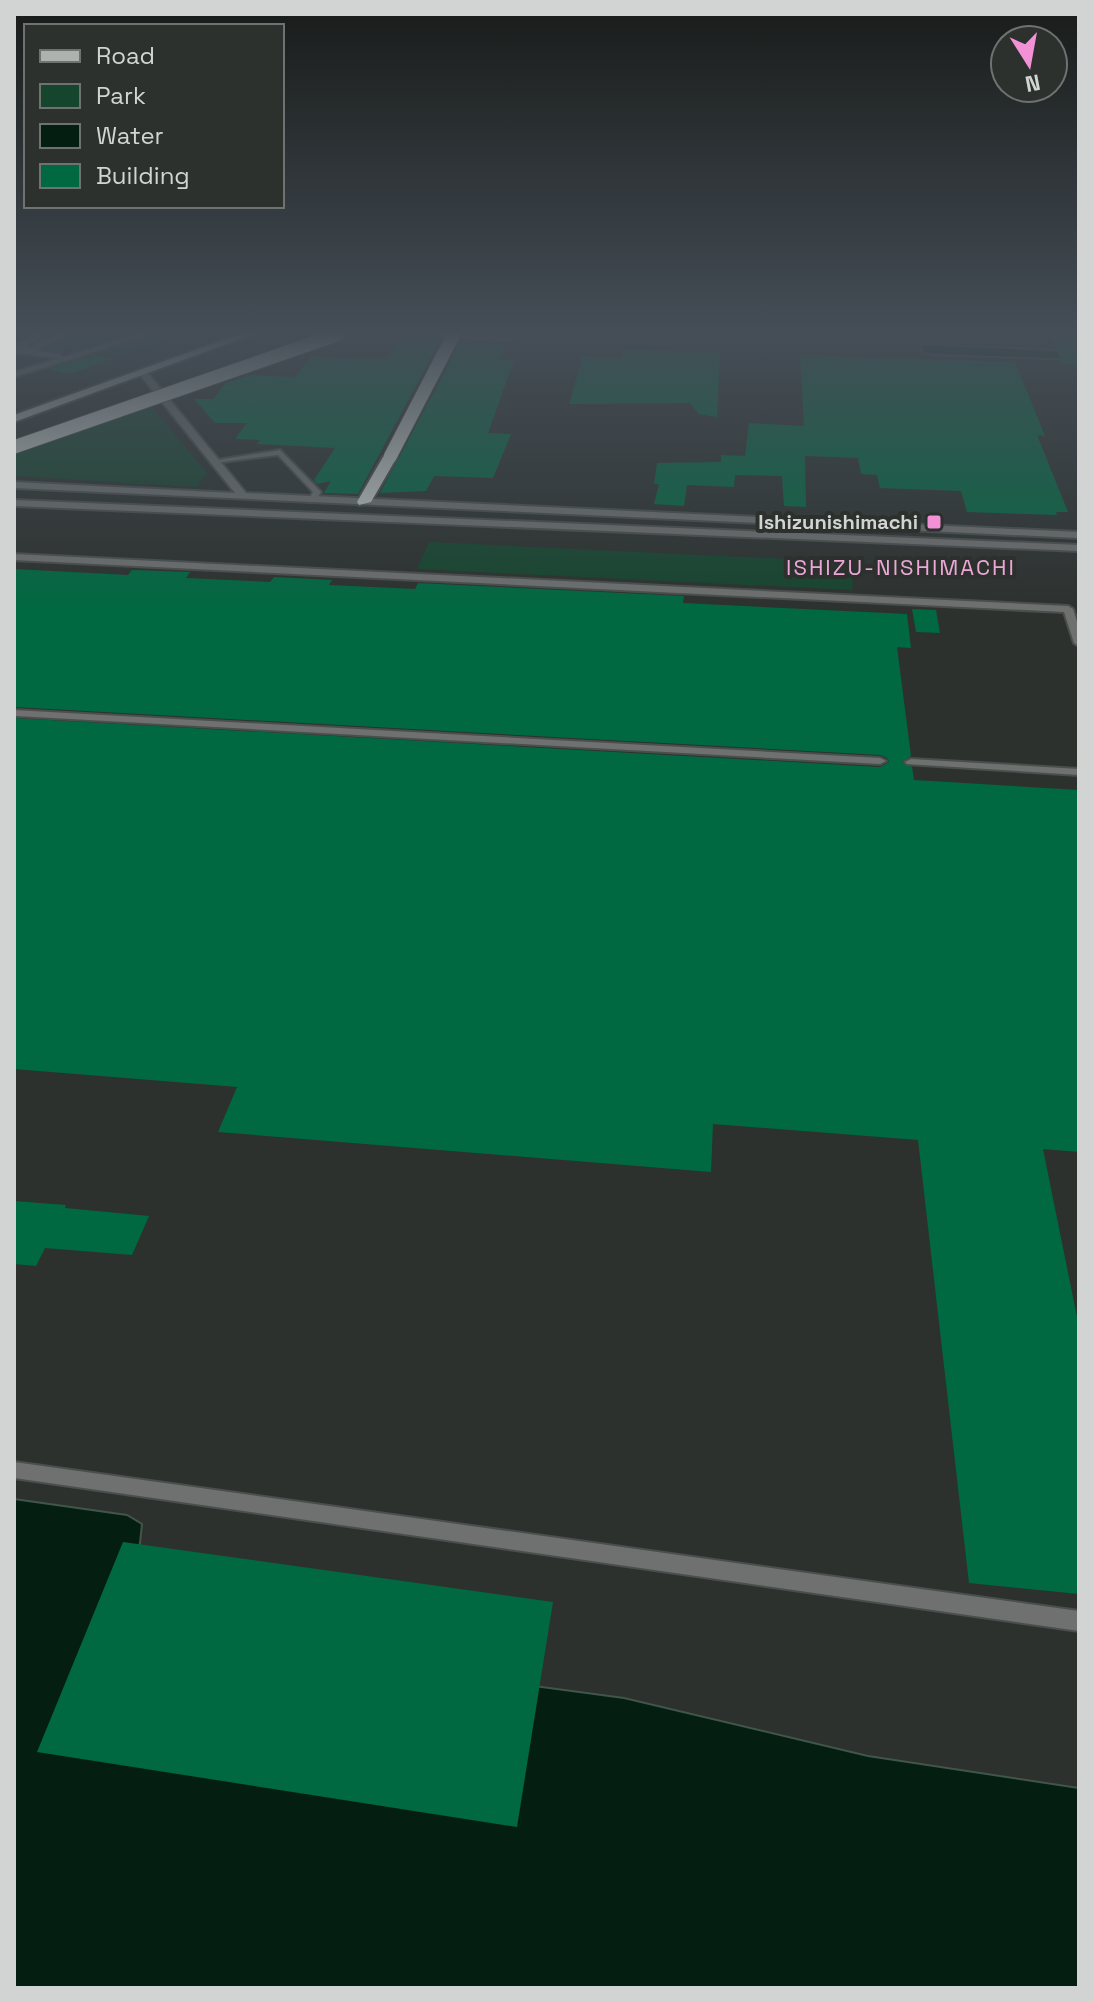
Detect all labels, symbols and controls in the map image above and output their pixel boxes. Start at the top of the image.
legend [24,24,284,208]
north arrow [989,24,1069,104]
text: Road [96,40,155,71]
text: N [1023,68,1043,99]
text: Park [96,80,146,111]
text: Water [96,120,164,151]
text: Building [96,160,190,191]
place label: Ishizunishimachi [758,509,918,535]
marker: Ishizunishimachi [925,513,943,531]
district label: ISHIZU-NISHIMACHI [786,553,1016,581]

